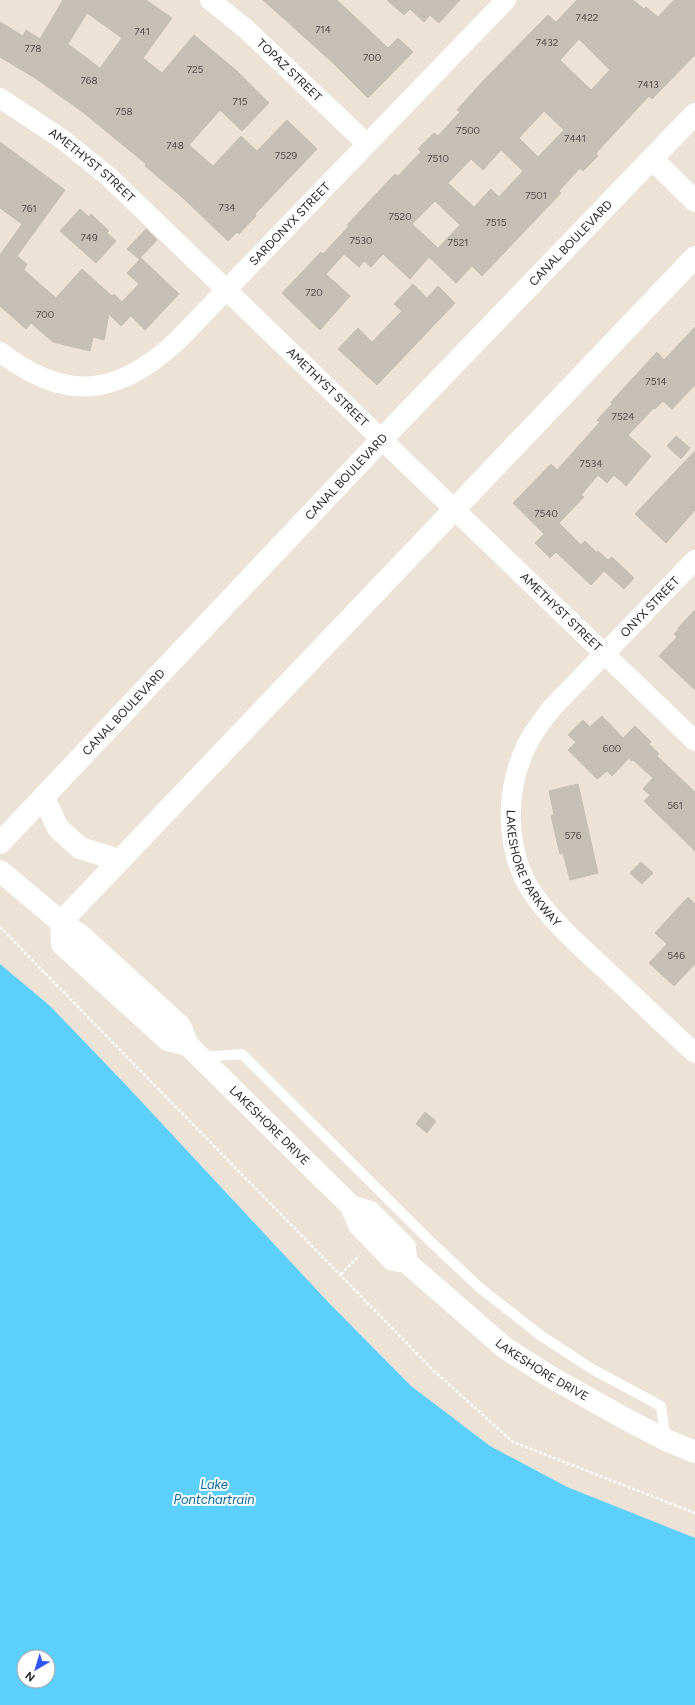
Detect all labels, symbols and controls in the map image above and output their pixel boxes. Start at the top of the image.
house number: 7422 [576,11,598,24]
house number: 714 [315,23,331,36]
house number: 741 [134,25,150,38]
street label: TOPAZ STREET [254,36,325,104]
house number: 7432 [536,36,558,49]
house number: 778 [25,42,41,55]
house number: 700 [363,51,381,64]
house number: 725 [187,63,204,76]
house number: 768 [80,74,98,87]
house number: 7413 [637,78,659,91]
house number: 715 [232,95,248,108]
house number: 758 [115,105,133,118]
house number: 7500 [456,124,480,137]
street label: AMETHYST STREET [46,125,138,205]
house number: 7441 [564,132,586,145]
house number: 748 [166,139,184,152]
house number: 7529 [275,149,298,162]
house number: 7510 [427,152,449,165]
street label: SARDONYX STREET [247,179,333,268]
house number: 7501 [525,189,547,202]
street label: CANAL BOULEVARD [526,197,615,289]
house number: 734 [218,201,236,214]
house number: 761 [21,202,37,215]
house number: 7520 [388,210,412,223]
house number: 7515 [486,216,507,229]
house number: 749 [80,231,98,244]
house number: 7530 [350,234,372,247]
house number: 7521 [448,236,468,249]
house number: 720 [305,286,323,299]
house number: 700 [36,308,54,321]
street label: AMETHYST STREET [284,345,371,430]
house number: 7514 [645,375,667,388]
house number: 7524 [612,410,634,423]
street label: CANAL BOULEVARD [302,431,390,523]
house number: 7534 [580,457,602,470]
house number: 7540 [534,507,558,520]
street label: AMETHYST STREET [517,570,605,655]
street label: ONYX STREET [618,574,683,640]
street label: CANAL BOULEVARD [80,666,168,758]
house number: 600 [603,742,621,755]
house number: 561 [667,799,683,812]
street label: LAKESHORE PARKWAY [504,810,564,930]
house number: 576 [565,829,582,842]
house number: 546 [667,949,685,962]
street label: LAKESHORE DRIVE [227,1083,312,1168]
street label: LAKESHORE DRIVE [493,1336,591,1404]
water label: Lake Pontchartrain [174,1477,254,1507]
north arrow [16,1649,56,1689]
text: N [23,1669,38,1684]

